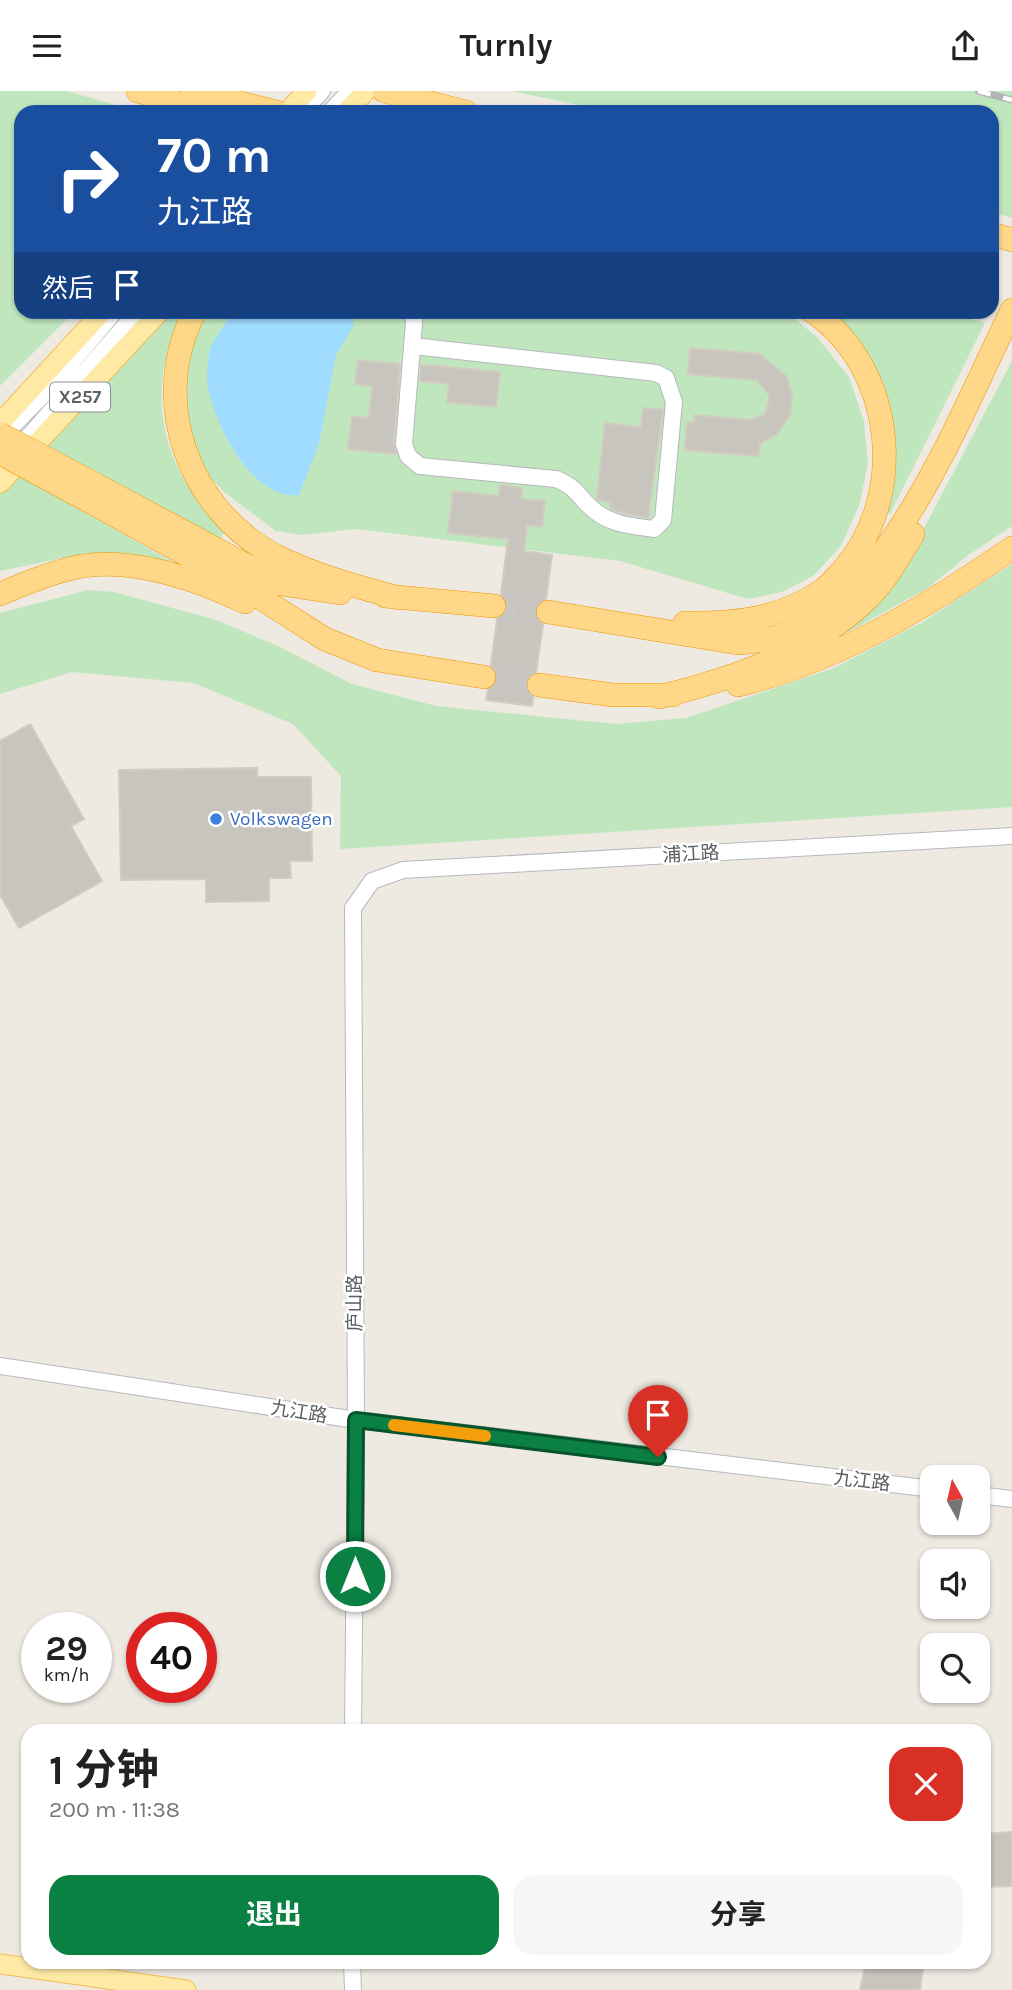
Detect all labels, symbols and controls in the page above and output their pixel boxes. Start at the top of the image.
icon: menu [28,27,66,65]
text: Turnly [460,27,552,64]
icon: share [946,27,984,65]
text: 70 m [157,127,271,184]
icon: right [42,133,133,224]
text: 九江路 [157,194,253,231]
icon: arrive [108,266,146,304]
text: 然后 [42,273,94,304]
road number: X257 [50,383,110,411]
place label: Volkswagen [230,808,333,830]
marker: Volkswagen [208,811,224,827]
street label: 浦江路 [662,842,720,866]
street label: 庐山路 [344,1274,366,1332]
pin [628,1385,688,1457]
icon: arrive [639,1396,677,1434]
street label: 九江路 [269,1397,329,1427]
north arrow [920,1465,990,1535]
map controls [920,1465,990,1703]
street label: 九江路 [832,1467,892,1495]
position arrow [318,1539,392,1613]
button: sound [920,1549,990,1619]
speed limit sign: 40 [126,1612,217,1703]
text: 29 [45,1628,88,1669]
button: search [920,1633,990,1703]
text: km/h [44,1664,89,1686]
text: 1 分钟 [49,1745,159,1795]
button: close [889,1747,963,1821]
text: 200 m · 11:38 [49,1796,180,1823]
button: 退出 [49,1875,499,1955]
button: 分享 [513,1875,963,1955]

